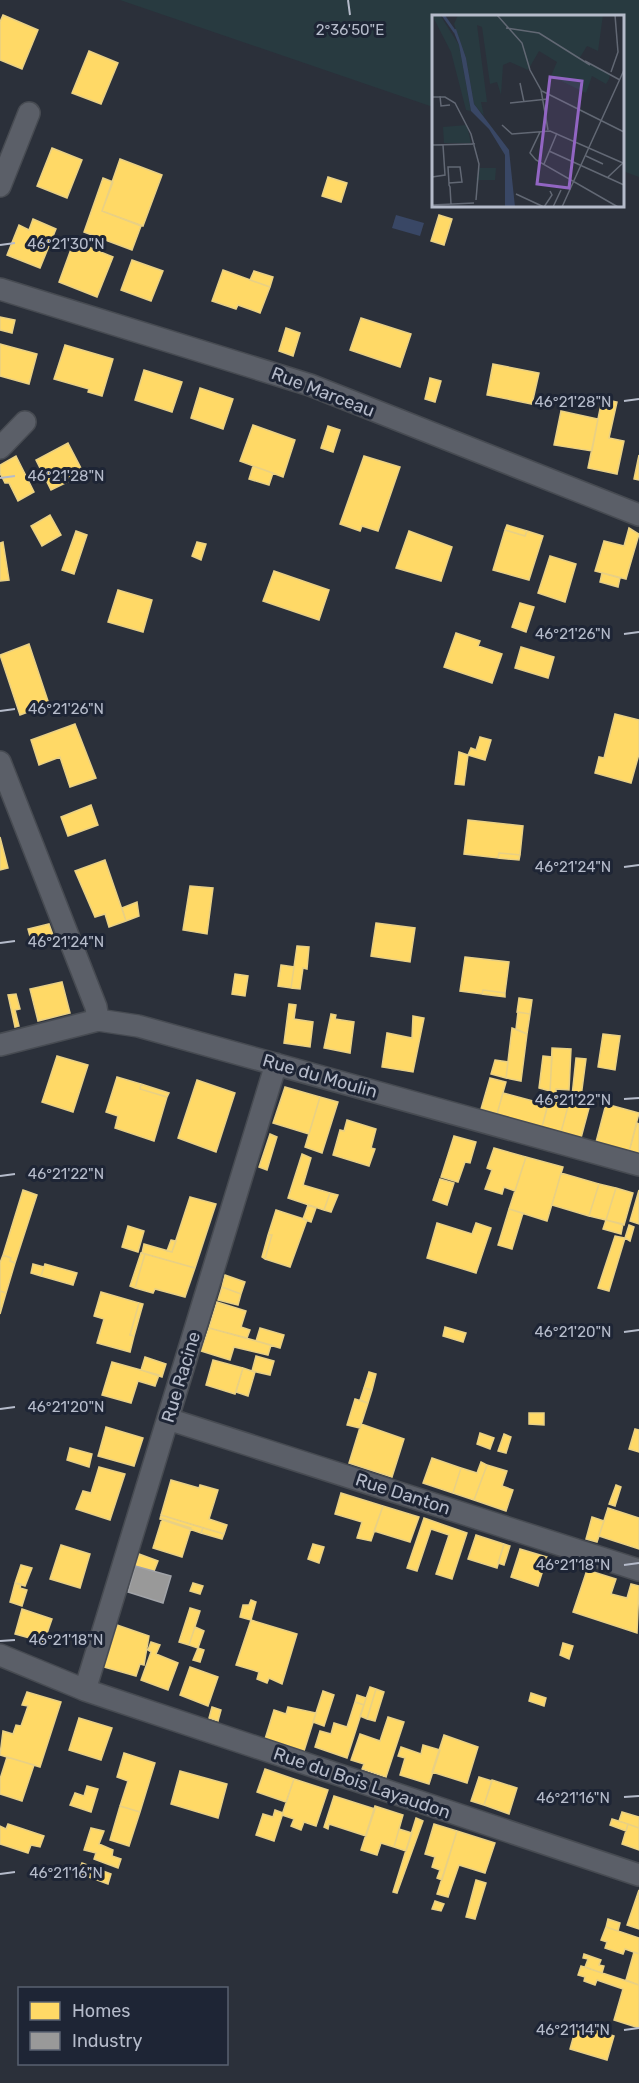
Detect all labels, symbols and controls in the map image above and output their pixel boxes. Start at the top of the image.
inset map [432,15,624,207]
text: 2°36'50"E [316,21,384,39]
text: 46°21'30"N [27,235,105,253]
street label: Rue Marceau [268,362,378,422]
text: 46°21'28"N [534,393,612,411]
text: 46°21'28"N [27,467,105,485]
text: 46°21'26"N [535,625,611,643]
text: 46°21'26"N [28,700,104,718]
text: 46°21'24"N [535,858,611,876]
text: 46°21'24"N [28,933,104,951]
street label: Rue du Moulin [260,1049,380,1103]
text: 46°21'22"N [535,1091,611,1109]
text: 46°21'22"N [28,1165,104,1183]
text: 46°21'20"N [534,1323,612,1341]
street label: Rue Racine [157,1329,205,1425]
text: 46°21'20"N [27,1398,105,1416]
street label: Rue Danton [353,1468,453,1520]
text: 46°21'18"N [536,1556,610,1574]
text: 46°21'18"N [29,1631,103,1649]
street label: Rue du Bois Layaudon [271,1742,453,1824]
text: 46°21'16"N [536,1789,610,1807]
text: 46°21'16"N [29,1864,103,1882]
legend [18,1987,228,2065]
text: Homes [72,2000,130,2022]
text: 46°21'14"N [536,2021,610,2039]
text: Industry [72,2030,142,2052]

